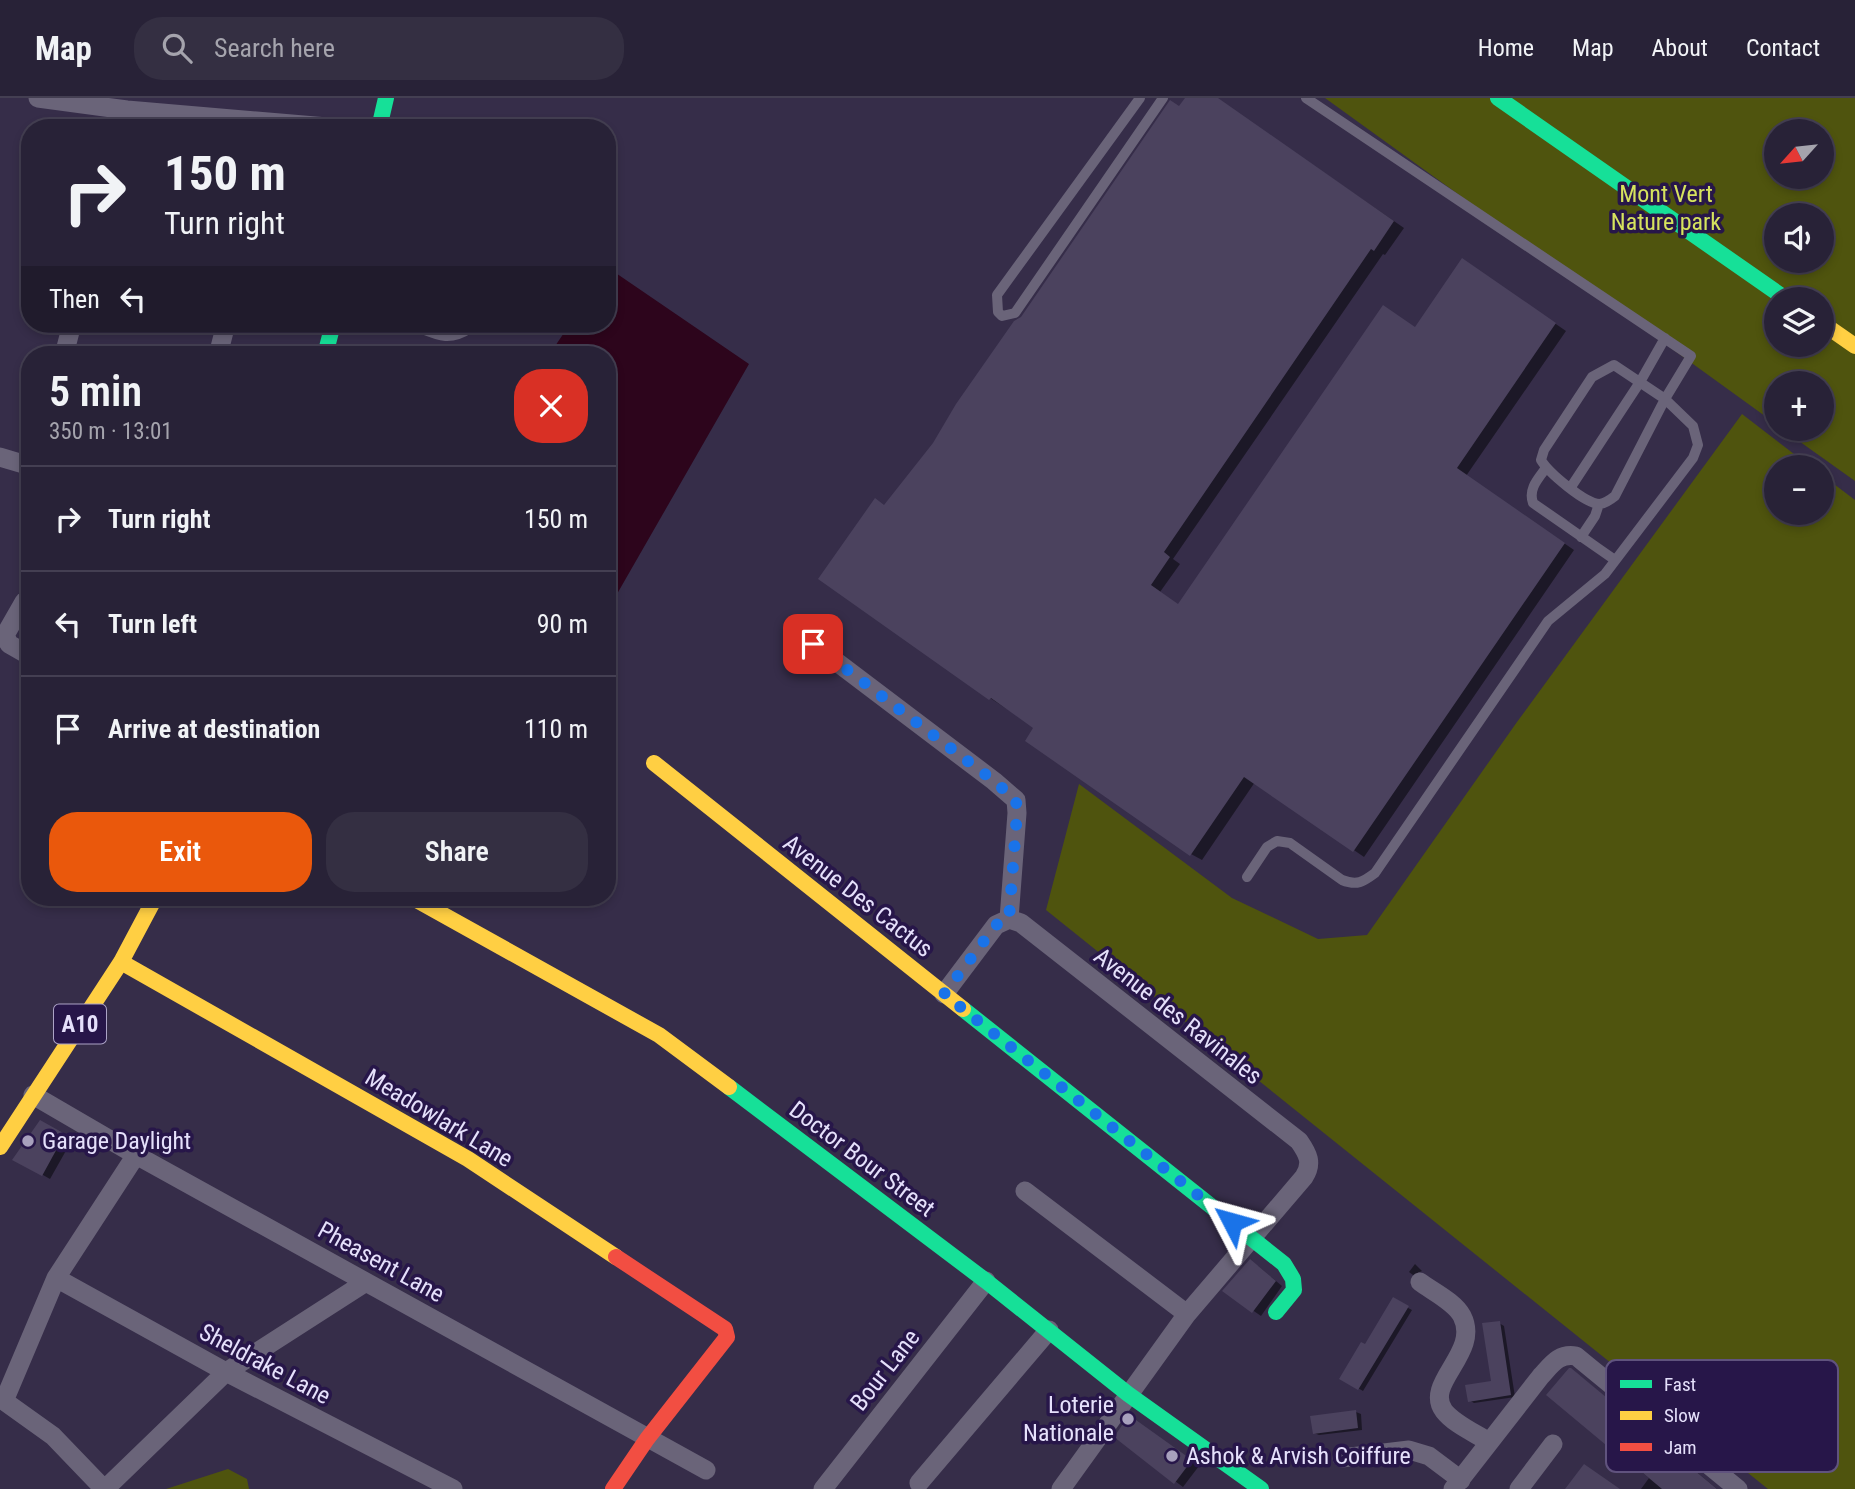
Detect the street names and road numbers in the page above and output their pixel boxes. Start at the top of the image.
street label: Avenue Des Cactus [778,829,938,963]
street label: Avenue des Ravinales [1089,942,1267,1090]
road number: A10 [54,1004,106,1043]
street label: Meadowlark Lane [360,1063,518,1173]
street label: Doctor Bour Street [784,1095,940,1223]
street label: Pheasent Lane [313,1216,449,1308]
street label: Sheldrake Lane [195,1318,335,1410]
street label: Bour Lane [845,1324,925,1416]

